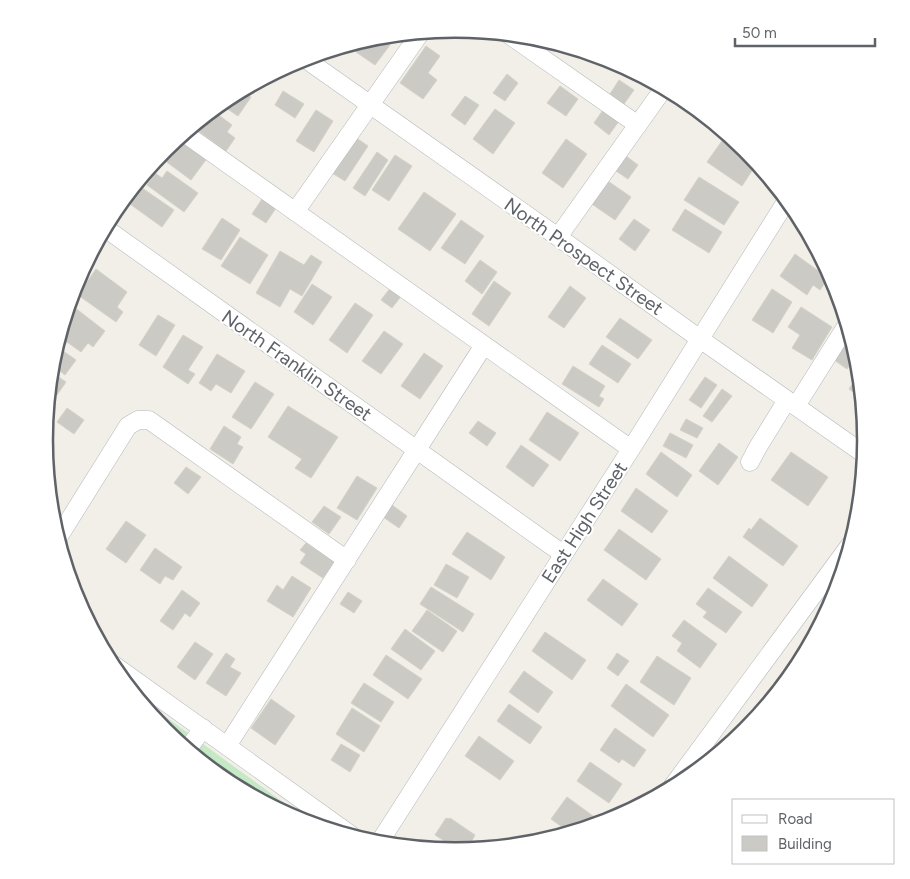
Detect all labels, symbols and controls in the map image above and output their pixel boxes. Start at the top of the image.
scale bar [735,15,875,47]
text: 50 m [742,24,777,42]
street label: North Prospect Street [500,193,668,320]
street label: North Franklin Street [217,305,376,426]
street label: East High Street [537,457,632,587]
legend [732,799,895,864]
text: Road [778,810,813,828]
text: Building [778,835,832,853]

